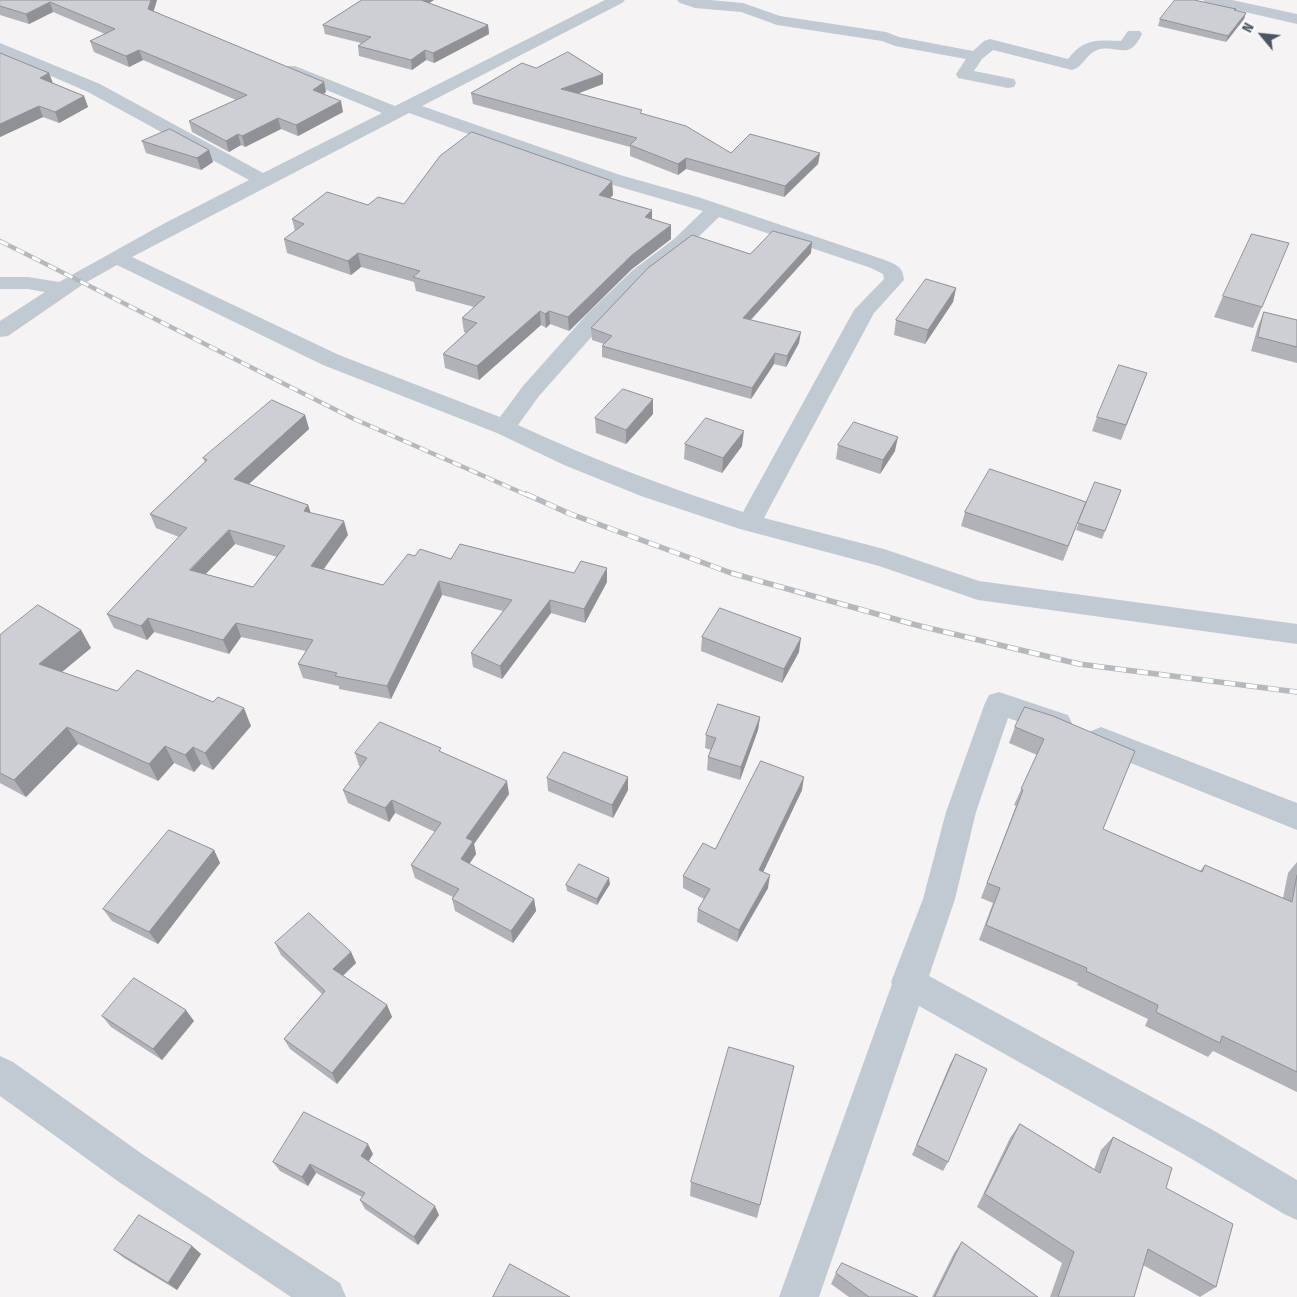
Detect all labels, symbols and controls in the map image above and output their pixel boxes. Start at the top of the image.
north arrow [1237,10,1287,60]
text: N [1239,20,1258,35]

